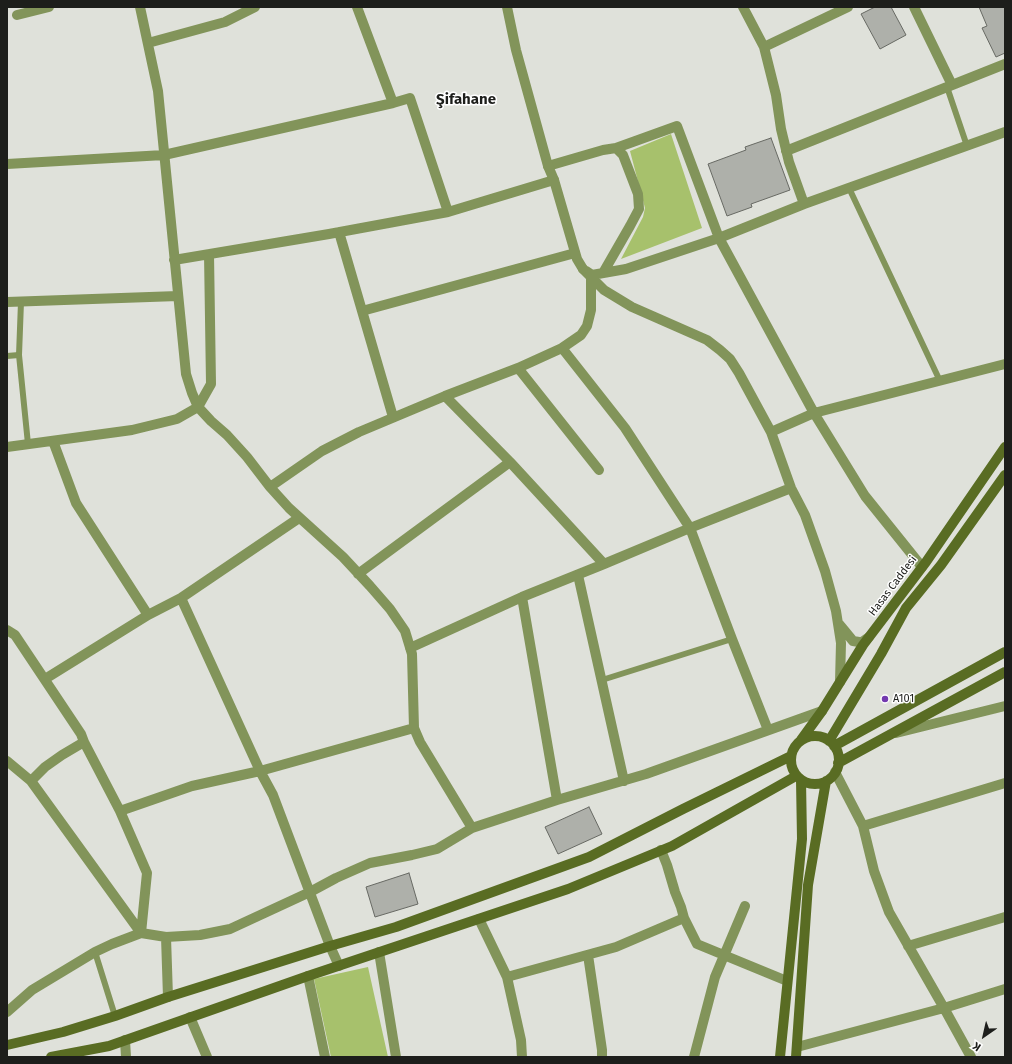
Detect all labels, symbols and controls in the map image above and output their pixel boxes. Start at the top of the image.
district label: Şifahane [436,91,496,109]
street label: Hasas Caddesi [866,553,920,619]
place label: A101 [893,692,914,706]
marker: A101 [880,694,890,704]
north arrow [964,1016,1004,1056]
text: K [970,1039,984,1054]

